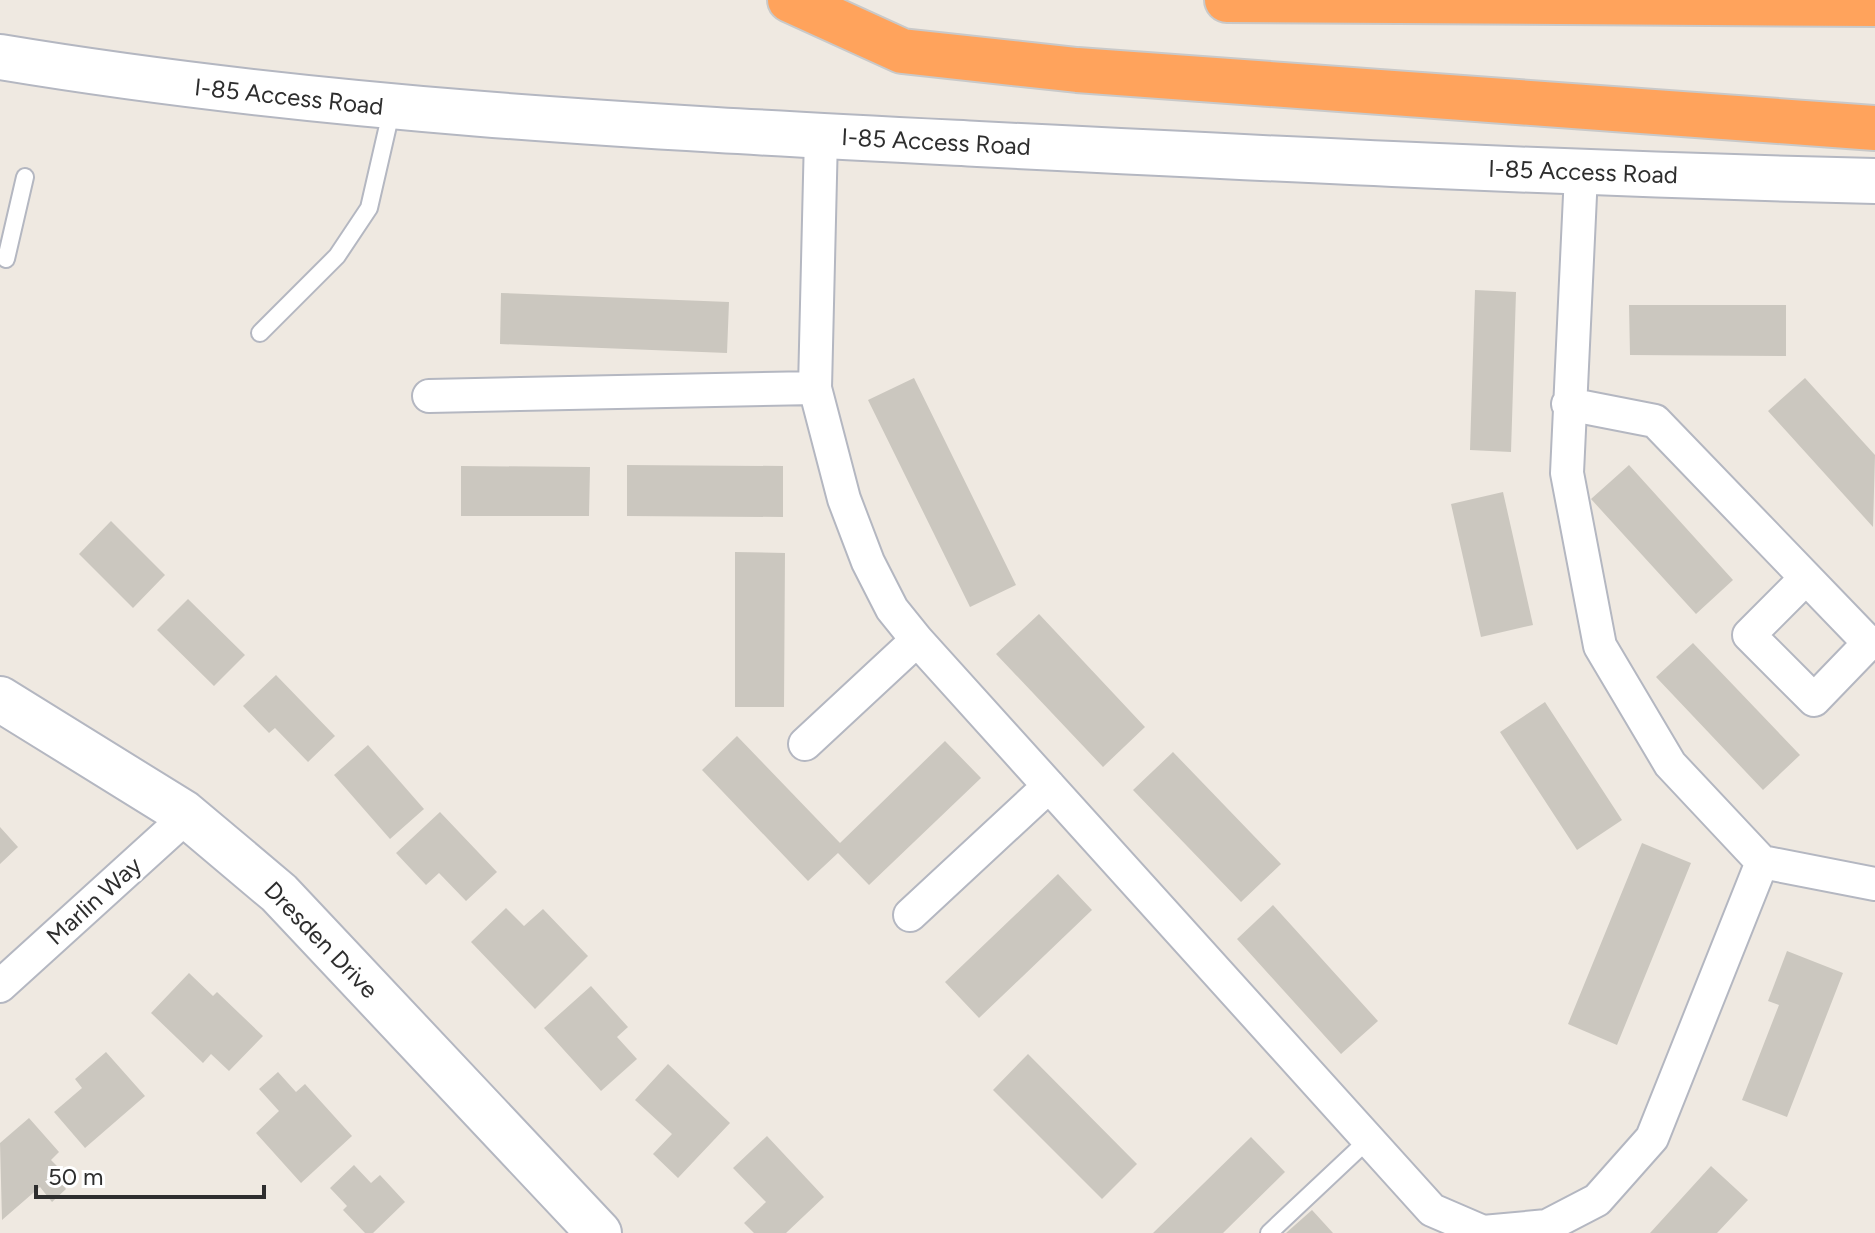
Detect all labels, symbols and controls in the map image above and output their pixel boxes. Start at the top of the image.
street label: I-85 Access Road [193,72,385,121]
street label: I-85 Access Road [841,122,1031,161]
street label: I-85 Access Road [1488,154,1678,189]
street label: Marlin Way [40,850,147,951]
street label: Dresden Drive [259,875,384,1004]
scale bar [36,1149,264,1199]
text: 50 m [48,1162,104,1191]

